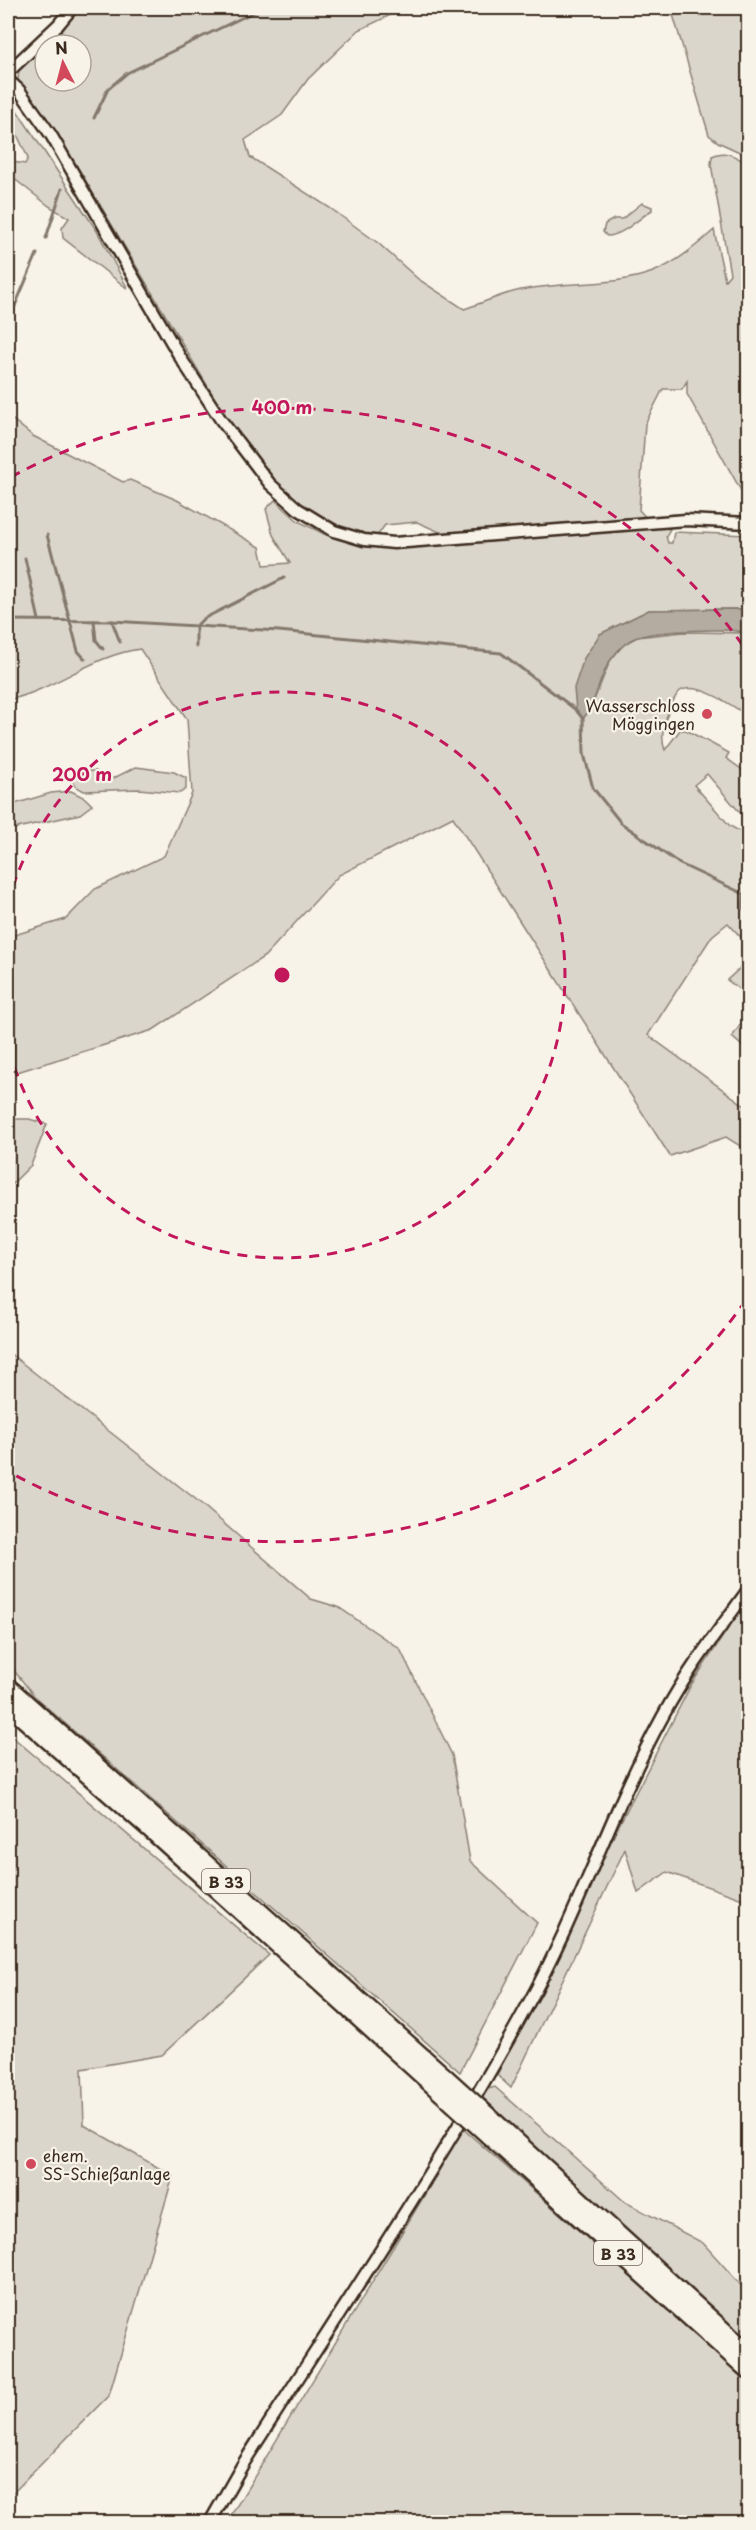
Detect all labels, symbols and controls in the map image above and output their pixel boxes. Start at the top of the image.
north arrow [33,33,93,93]
text: N [54,34,69,60]
text: 400 m [252,393,312,420]
place label: Wasserschloss Möggingen [585,693,695,735]
marker: Wasserschloss Möggingen [700,707,714,721]
text: 200 m [52,760,112,787]
centre of rings [272,965,292,985]
road number: B 33 [202,1869,250,1893]
place label: ehem. SS-Schießanlage [43,2143,170,2185]
marker: ehem. SS-Schießanlage [24,2157,38,2171]
road number: B 33 [594,2241,642,2265]

